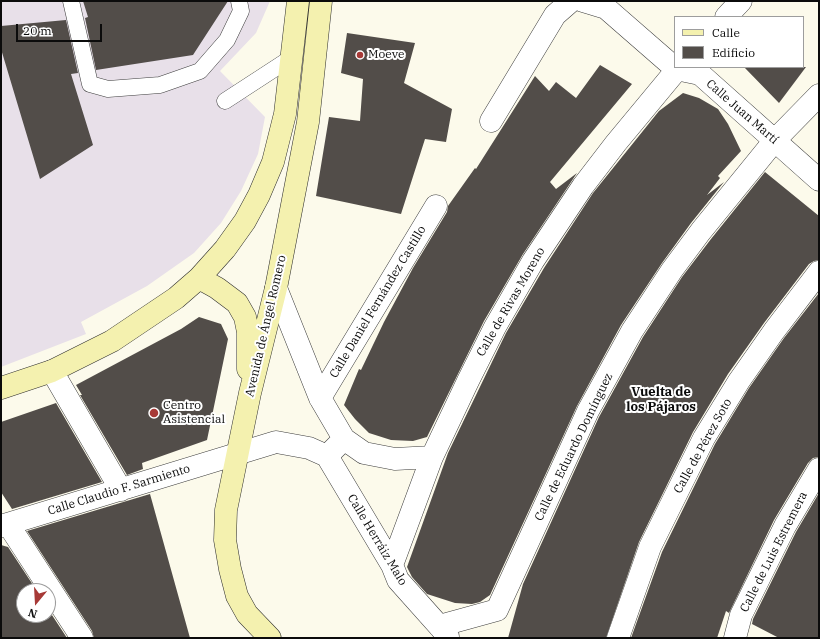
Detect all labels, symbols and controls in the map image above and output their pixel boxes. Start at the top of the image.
scale bar [18,16,104,42]
legend [674,16,804,68]
text: 20 m [23,23,52,38]
text: Calle [712,25,740,40]
text: Edificio [712,45,755,60]
place label: Moeve [368,48,405,62]
marker: Moeve [355,50,365,60]
street label: Calle Juan Martí [703,77,781,147]
street label: Calle Daniel Fernández Castillo [327,223,429,381]
street label: Calle de Rivas Moreno [474,245,548,359]
street label: Avenida de Ángel Romero [243,254,289,398]
street label: Calle de Eduardo Domínguez [532,371,616,523]
district label: Vuelta de los Pájaros [626,384,696,415]
street label: Calle de Pérez Soto [671,396,735,496]
place label: Centro Asistencial [163,399,225,427]
marker: Centro Asistencial [148,407,160,419]
street label: Calle Claudio F. Sarmiento [46,461,192,519]
street label: Calle de Luis Estremera [737,489,811,615]
street label: Calle Herráiz Malo [344,492,410,588]
north arrow [16,583,56,623]
text: N [26,605,39,621]

